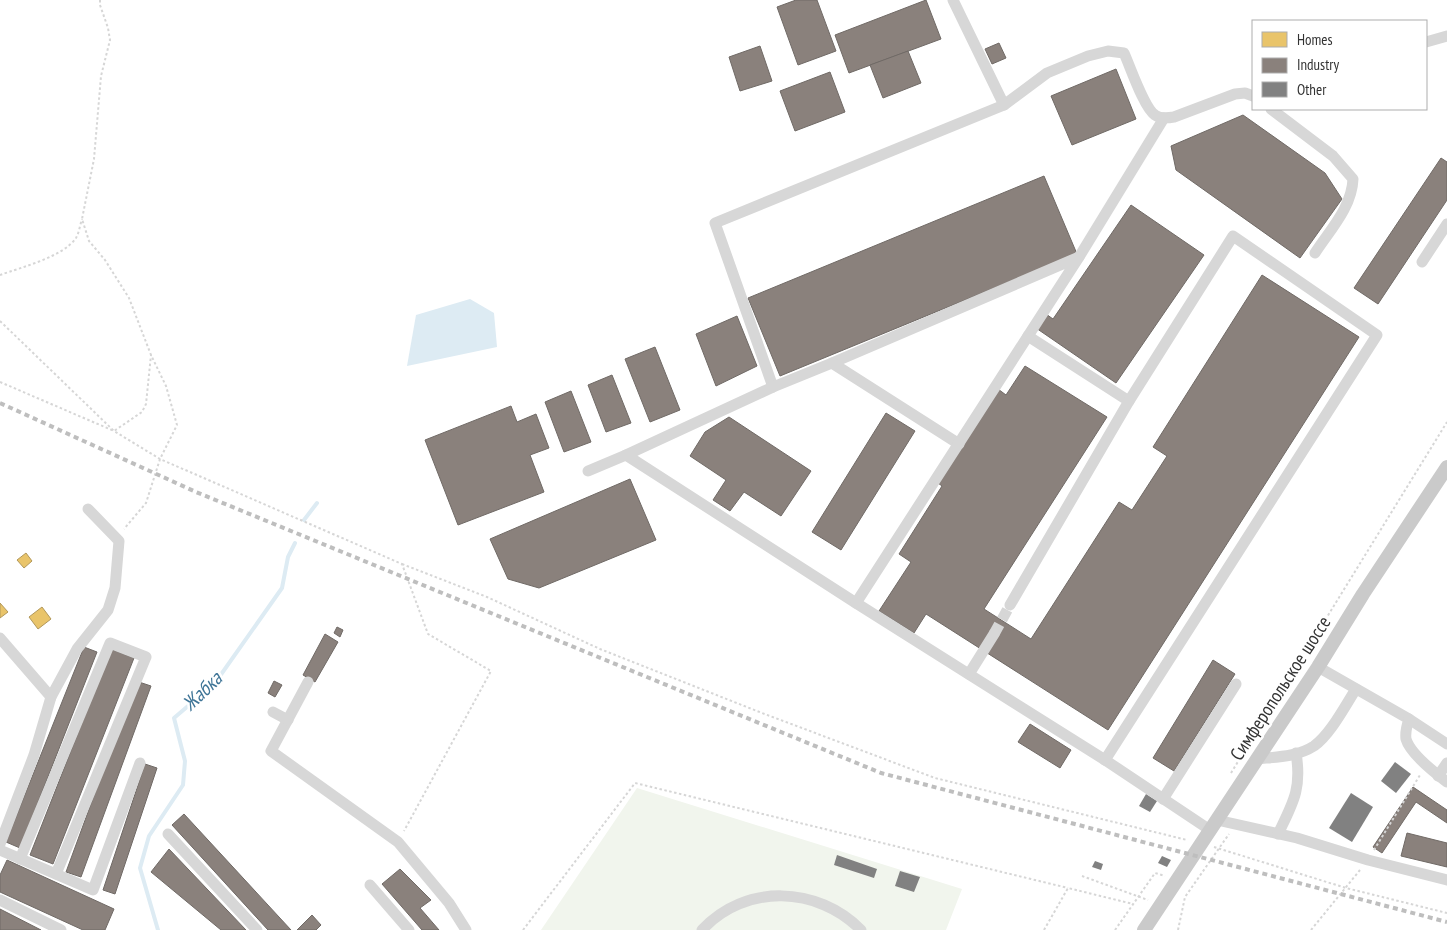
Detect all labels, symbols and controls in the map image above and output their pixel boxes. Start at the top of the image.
legend [1252,20,1427,110]
text: Homes [1297,30,1333,49]
text: Industry [1297,55,1339,74]
text: Other [1297,80,1327,99]
street label: Симферопольское шоссе [1224,611,1336,765]
water label: Жабка [176,665,228,717]

